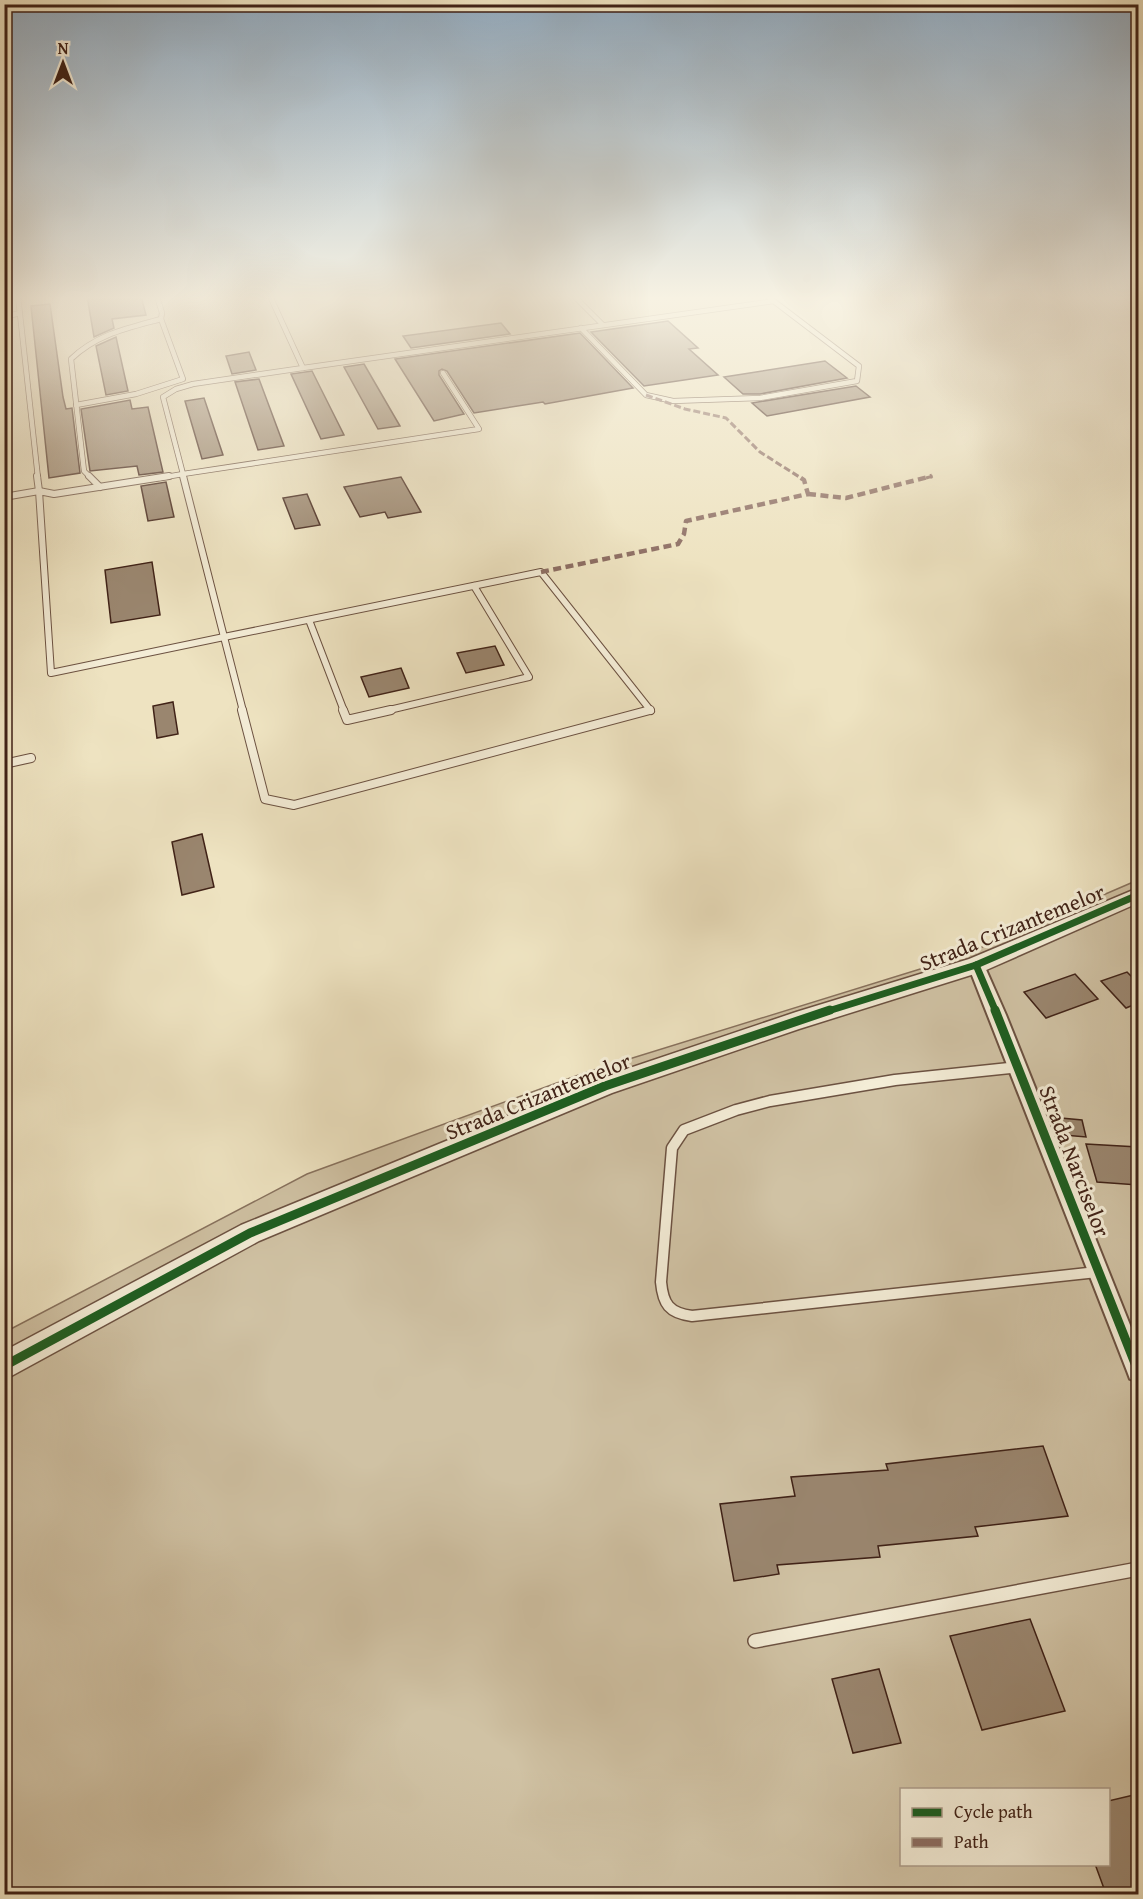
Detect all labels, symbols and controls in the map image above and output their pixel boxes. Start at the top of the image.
north arrow [33,33,93,93]
text: N [58,36,69,60]
street label: Strada Crizantemelor [915,875,1109,979]
street label: Strada Crizantemelor [441,1044,635,1148]
street label: Strada Narciselor [1031,1081,1119,1241]
legend [900,1788,1110,1866]
text: Cycle path [954,1798,1033,1825]
text: Path [954,1828,989,1855]

